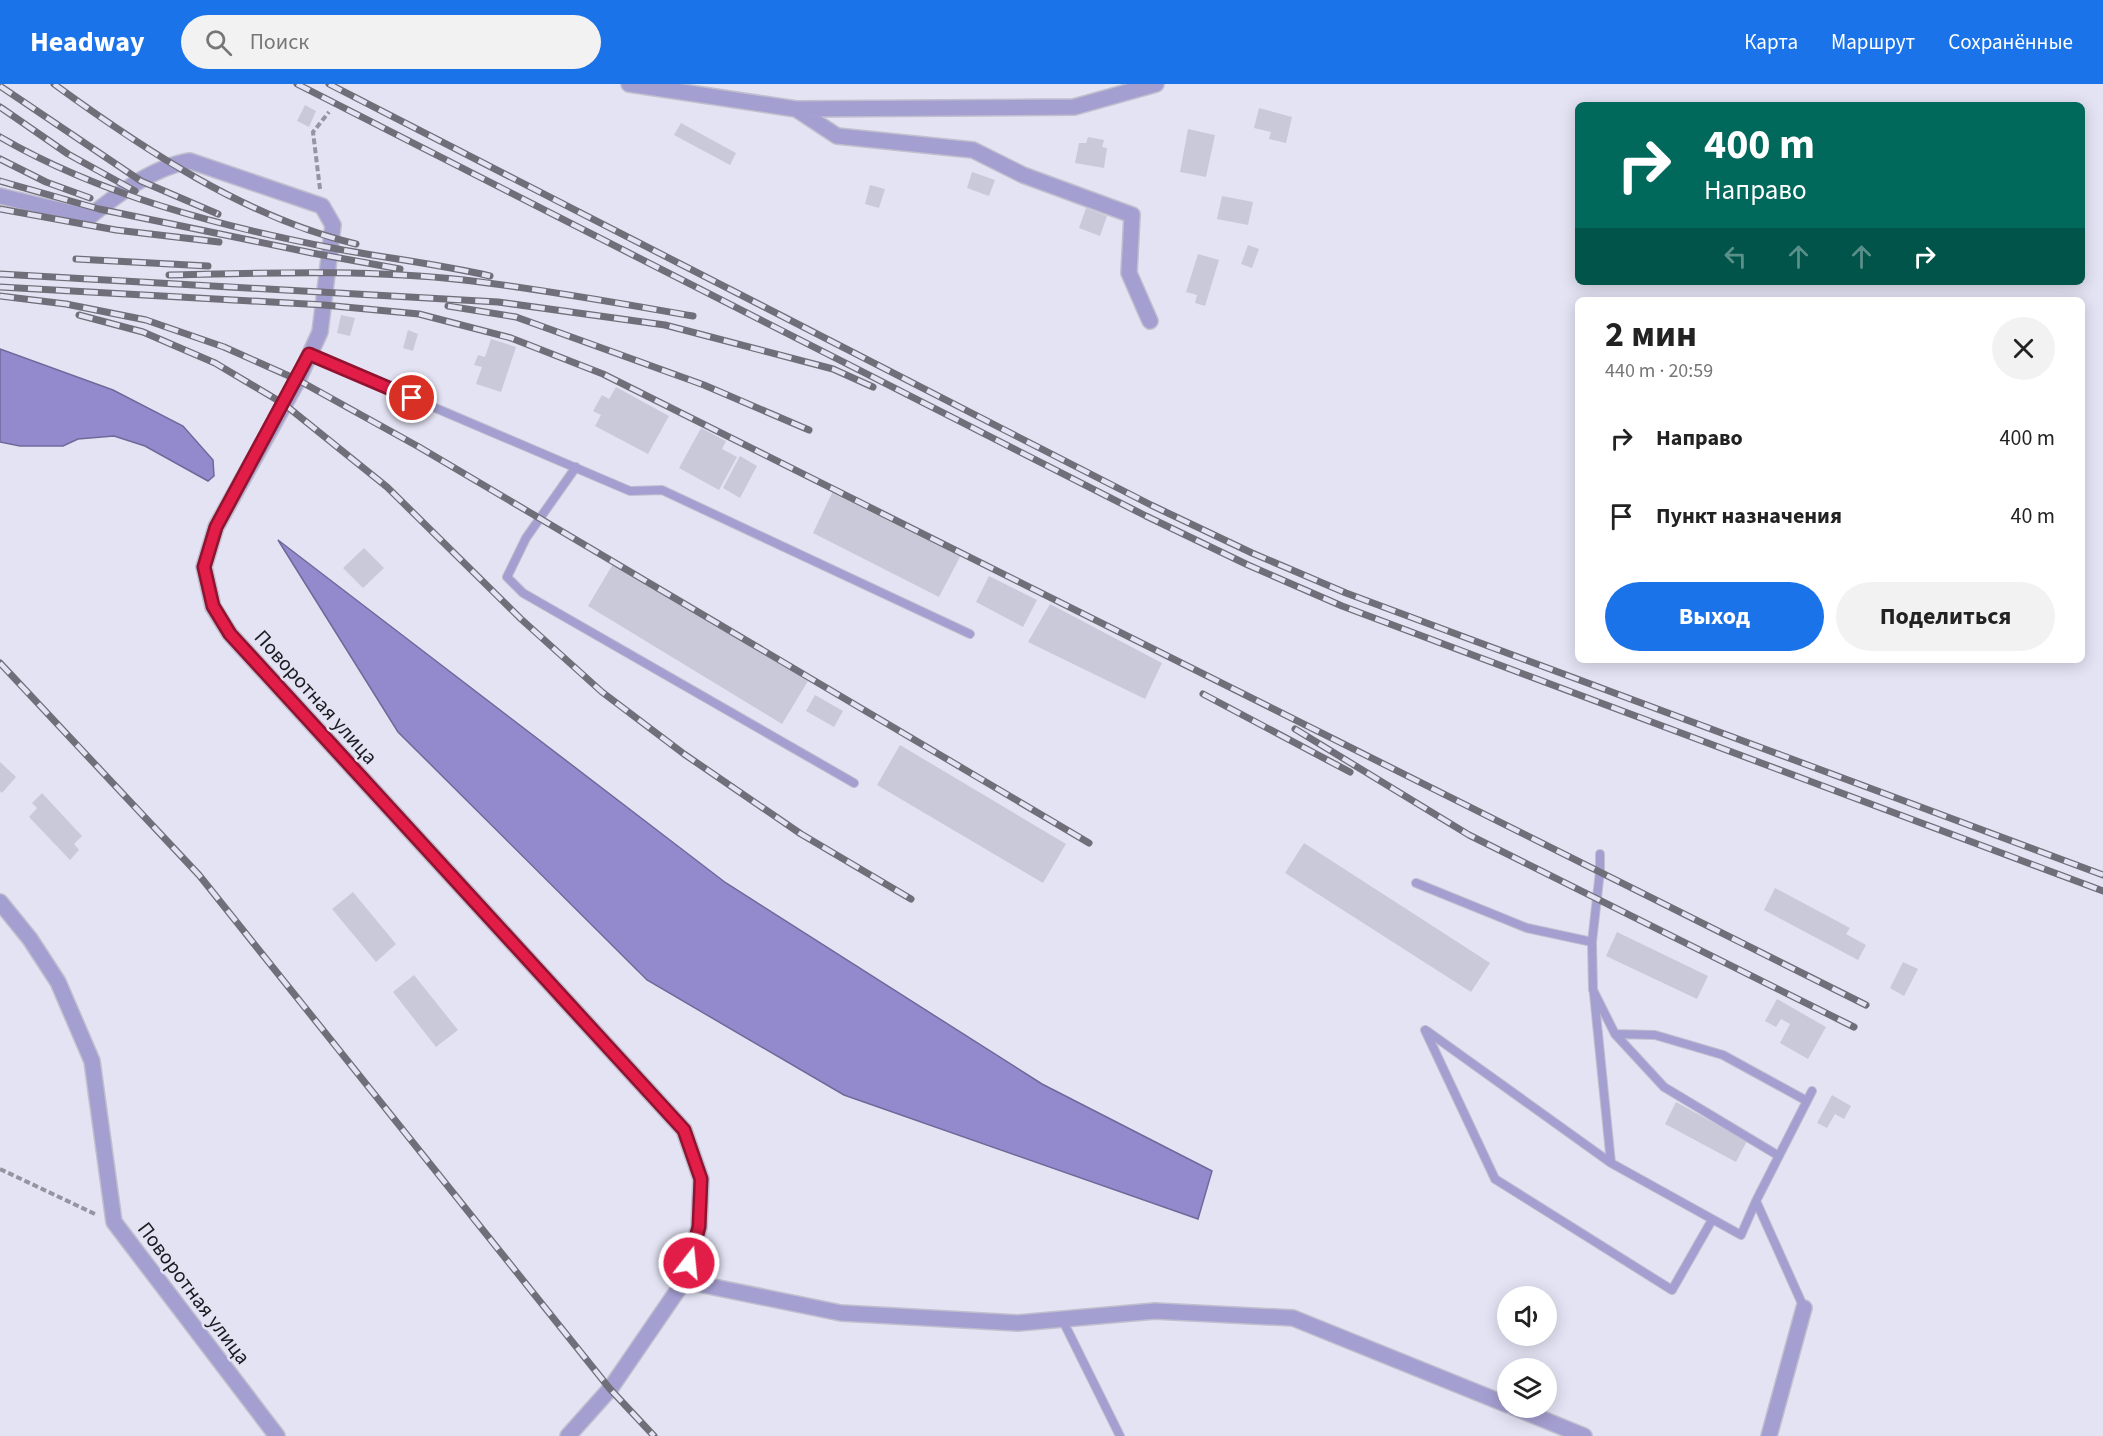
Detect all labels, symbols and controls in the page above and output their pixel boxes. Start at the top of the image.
search box [181,15,601,69]
text: Headway [30,22,145,62]
icon: search [202,26,235,59]
text: Поиск [250,26,309,58]
text: Карта [1744,27,1798,57]
text: Маршрут [1831,27,1915,57]
text: Сохранённые [1948,27,2073,57]
text: 400 m [1704,115,1815,175]
icon: right [1605,126,1683,204]
text: Направо [1704,171,1807,210]
icon: left [1719,240,1752,273]
icon: ahead [1782,240,1815,273]
icon: ahead [1845,240,1878,273]
icon: right [1908,240,1941,273]
text: 2 мин [1605,309,1697,360]
button: close [1992,317,2055,380]
text: 440 m · 20:59 [1605,357,1713,385]
pin [386,372,437,423]
icon: arrive [395,381,428,414]
icon: right [1605,422,1638,455]
text: Направо [1656,422,1743,454]
text: 400 m [2000,422,2055,454]
icon: arrive [1605,500,1638,533]
text: Пункт назначения [1656,500,1842,532]
text: 40 m [2010,500,2055,532]
button: Выход [1605,582,1824,651]
button: Поделиться [1836,582,2055,651]
street label: Поворотная улица [247,623,385,771]
street label: Поворотная улица [130,1215,258,1371]
position arrow [657,1231,721,1295]
map controls [1497,1286,1557,1418]
button: sound [1497,1286,1557,1346]
button: layers [1497,1358,1557,1418]

